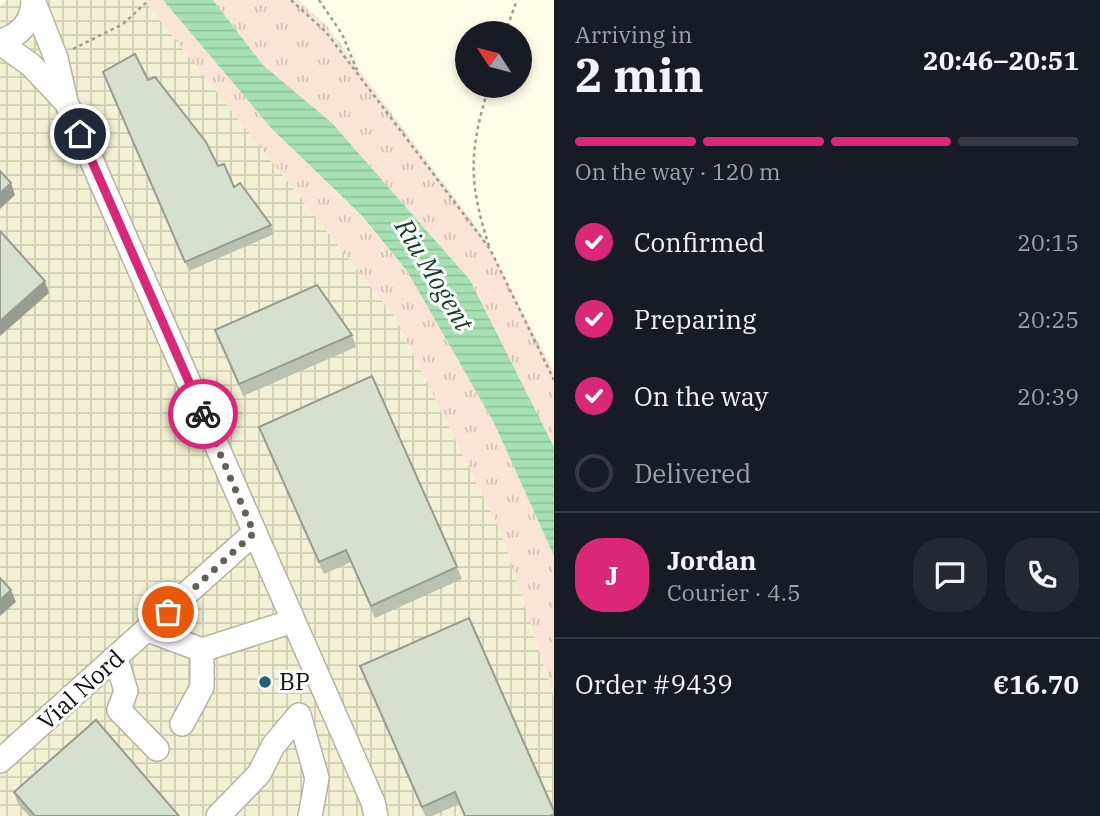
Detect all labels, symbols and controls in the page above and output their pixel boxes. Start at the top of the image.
text: Arriving in [575,19,692,49]
north arrow [455,21,532,98]
map controls [455,21,532,98]
text: 20:46–20:51 [923,43,1079,77]
text: 2 min [575,45,704,105]
pin [50,104,110,164]
icon: home [61,115,99,153]
text: On the way · 120 m [575,156,781,186]
water label: Riu Mogent [387,211,482,338]
icon: check [575,223,613,261]
text: Confirmed [634,225,765,259]
text: 20:15 [1017,227,1079,257]
icon: check [575,300,613,338]
text: Preparing [634,302,756,336]
text: 20:25 [1017,304,1079,334]
icon: check [575,377,613,415]
courier [168,379,238,449]
text: On the way [634,379,768,413]
text: 20:39 [1017,381,1079,411]
icon: bike [184,395,222,433]
text: Delivered [634,456,751,490]
button: chat [913,538,987,612]
button: phone [1005,538,1079,612]
text: Jordan [667,543,757,577]
text: J [605,558,619,592]
text: Courier · 4.5 [667,577,801,607]
pin [138,582,198,642]
icon: bag [149,593,187,631]
street label: Vial Nord [30,642,130,737]
place label: BP [279,665,310,697]
text: Order #9439 [575,667,733,701]
text: €16.70 [993,667,1079,701]
marker: BP [257,674,273,690]

